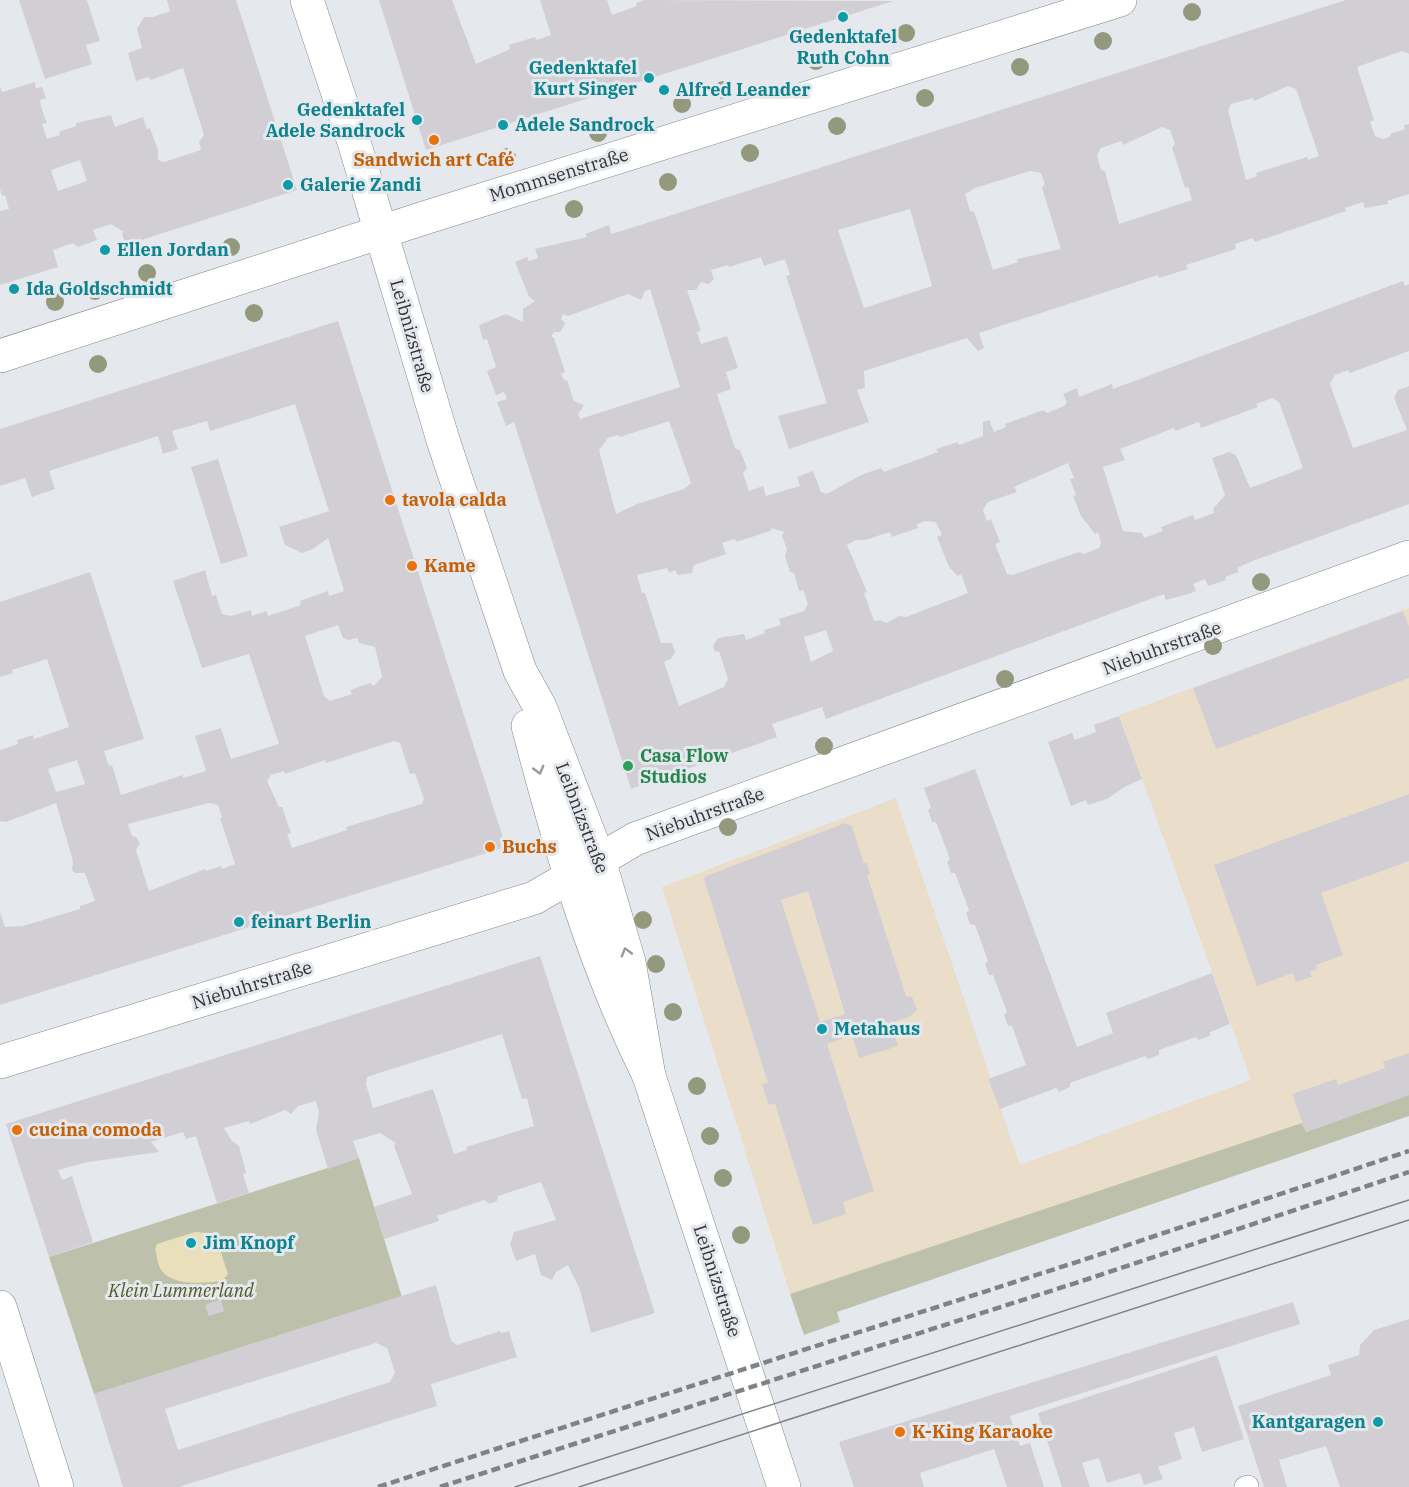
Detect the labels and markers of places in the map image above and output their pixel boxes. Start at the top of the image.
marker: Gedenktafel Ruth Cohn [836,10,850,24]
place label: Gedenktafel Ruth Cohn [789,25,897,69]
place label: Gedenktafel Kurt Singer [529,56,637,100]
marker: Gedenktafel Kurt Singer [642,71,656,85]
place label: Alfred Leander [676,78,810,101]
marker: Alfred Leander [657,83,671,97]
place label: Gedenktafel Adele Sandrock [266,98,406,142]
marker: Gedenktafel Adele Sandrock [410,113,424,127]
place label: Adele Sandrock [515,113,655,136]
marker: Adele Sandrock [496,118,510,132]
marker: Sandwich art Café [427,133,441,147]
place label: Sandwich art Café [354,148,514,171]
place label: Galerie Zandi [300,173,421,196]
marker: Galerie Zandi [281,178,295,192]
place label: Ellen Jordan [117,238,229,261]
marker: Ellen Jordan [98,243,112,257]
place label: Ida Goldschmidt [26,277,173,300]
marker: Ida Goldschmidt [7,282,21,296]
place label: tavola calda [402,488,507,511]
marker: tavola calda [383,493,397,507]
place label: Kame [424,554,476,577]
marker: Kame [405,559,419,573]
place label: Casa Flow Studios [640,744,729,788]
marker: Casa Flow Studios [621,759,635,773]
place label: Buchs [502,835,557,858]
marker: Buchs [483,840,497,854]
place label: feinart Berlin [251,910,372,933]
marker: feinart Berlin [232,915,246,929]
place label: Metahaus [834,1017,920,1040]
marker: Metahaus [815,1022,829,1036]
place label: cucina comoda [29,1118,162,1141]
marker: cucina comoda [10,1123,24,1137]
place label: Jim Knopf [203,1231,296,1254]
marker: Jim Knopf [184,1236,198,1250]
place label: Kantgaragen [1252,1410,1366,1433]
marker: Kantgaragen [1371,1415,1385,1429]
place label: K-King Karaoke [912,1420,1053,1443]
marker: K-King Karaoke [893,1425,907,1439]

